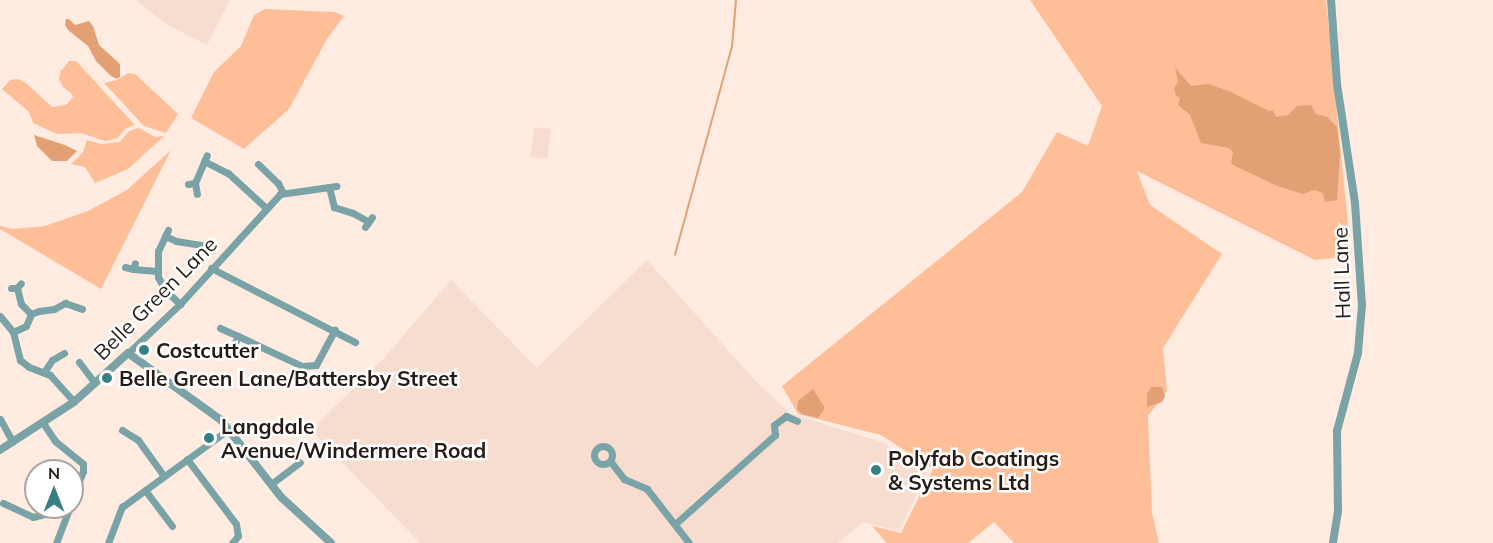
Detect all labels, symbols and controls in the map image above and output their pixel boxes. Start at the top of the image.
street label: Hall Lane [1327,227,1355,319]
street label: Belle Green Lane [88,231,222,365]
place label: Costcutter [156,337,258,363]
marker: Costcutter [137,343,151,357]
place label: Belle Green Lane/Battersby Street [119,365,457,391]
marker: Belle Green Lane/Battersby Street [100,371,114,385]
place label: Langdale Avenue/Windermere Road [221,413,486,463]
marker: Langdale Avenue/Windermere Road [202,431,216,445]
place label: Polyfab Coatings & Systems Ltd [888,445,1059,495]
north arrow [24,459,84,519]
text: N [48,463,60,483]
marker: Polyfab Coatings & Systems Ltd [869,463,883,477]

